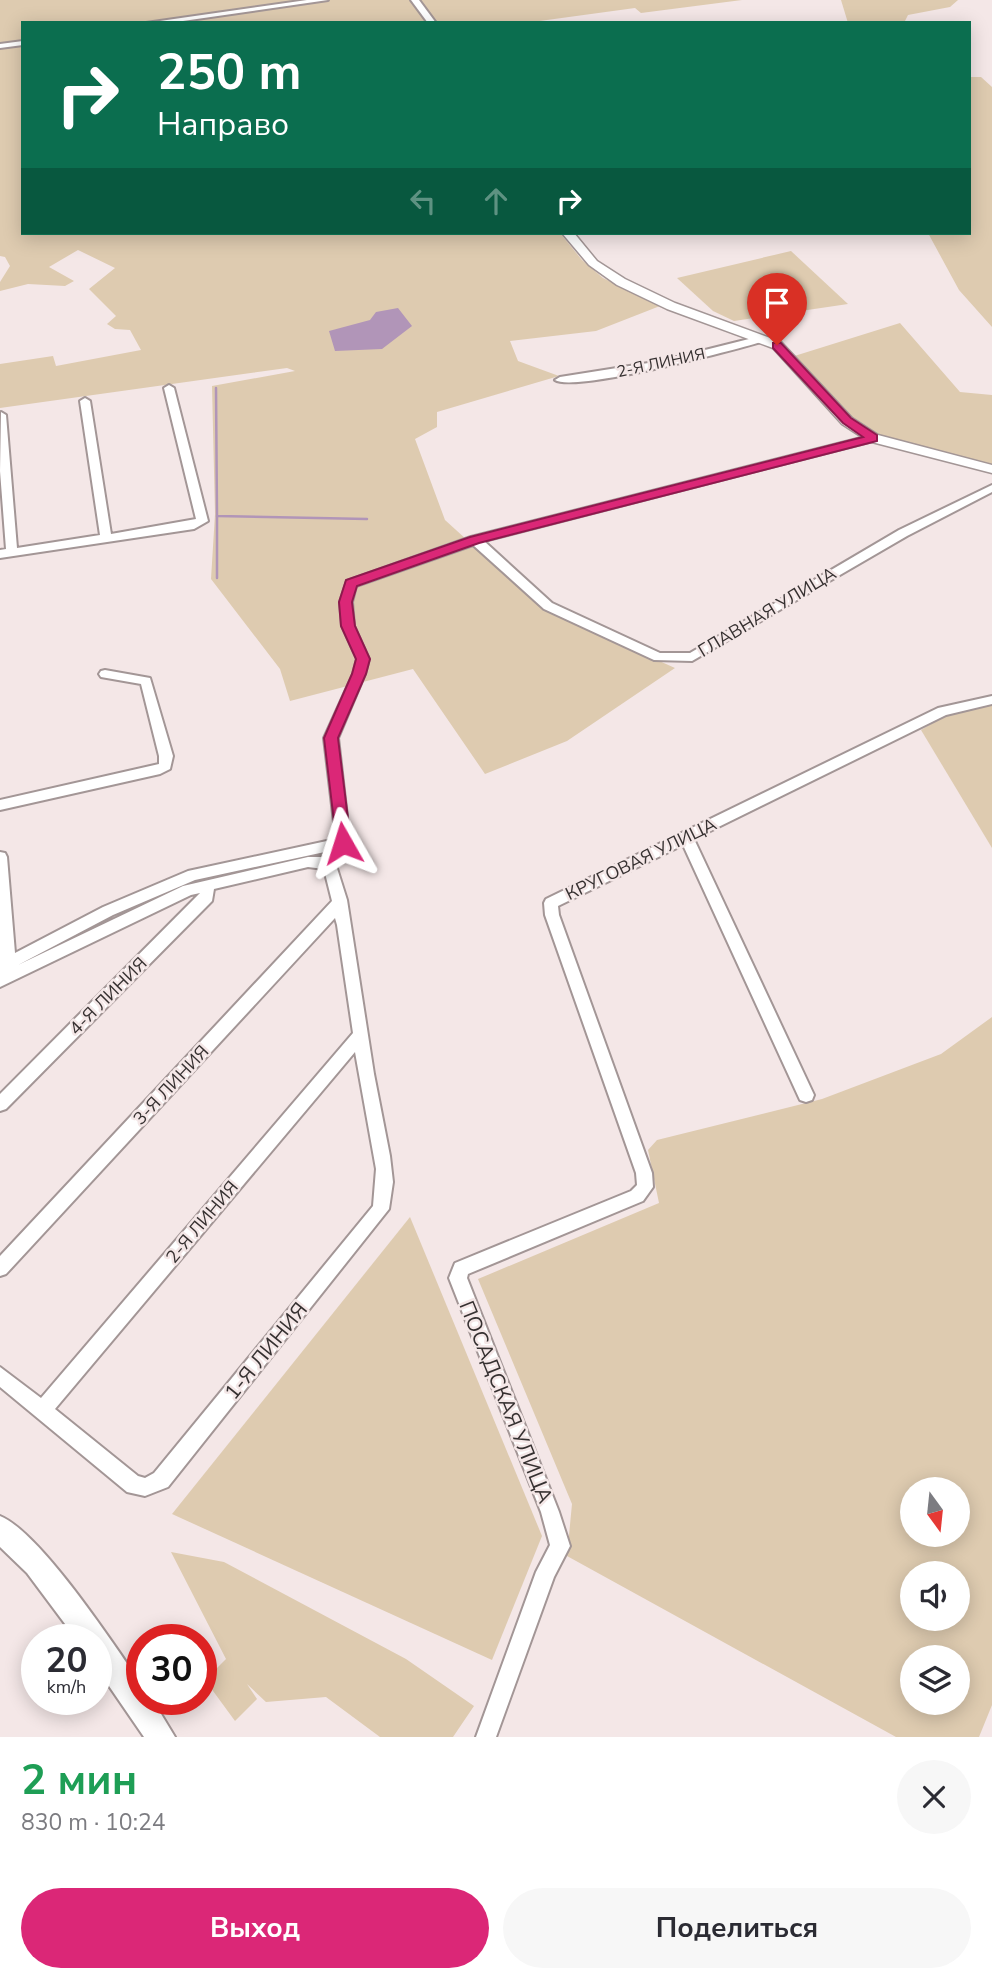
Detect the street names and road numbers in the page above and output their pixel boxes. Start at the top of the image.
street label: 2-Я ЛИНИЯ [615,343,707,383]
street label: ГЛАВНАЯ УЛИЦА [694,561,840,663]
street label: КРУГОВАЯ УЛИЦА [561,812,721,906]
street label: 4-Я ЛИНИЯ [64,952,152,1040]
street label: 3-Я ЛИНИЯ [128,1040,214,1130]
street label: 2-Я ЛИНИЯ [160,1176,244,1268]
street label: 1-Я ЛИНИЯ [218,1296,314,1406]
street label: ПОСАДСКАЯ УЛИЦА [453,1297,559,1507]

